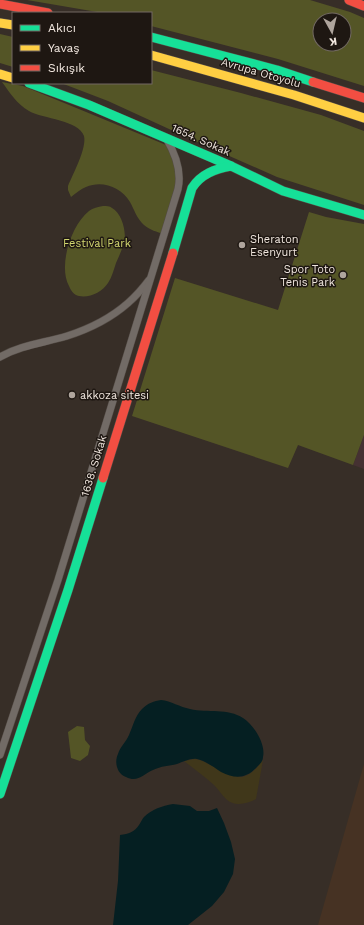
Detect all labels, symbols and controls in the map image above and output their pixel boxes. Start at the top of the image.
legend [12,12,152,84]
north arrow [312,12,352,52]
text: Akıcı [48,21,76,35]
text: K [328,34,338,48]
text: Yavaş [48,41,80,55]
street label: Avrupa Otoyolu [220,55,302,91]
text: Sıkışık [48,61,85,75]
street label: 1654. Sokak [170,121,232,159]
place label: Sheraton Esenyurt [250,233,299,259]
park label: Festival Park [63,237,131,250]
marker: Sheraton Esenyurt [237,240,247,250]
place label: Spor Toto Tenis Park [280,263,335,289]
marker: Spor Toto Tenis Park [338,270,348,280]
place label: akkoza sitesi [80,389,149,402]
marker: akkoza sitesi [67,390,77,400]
street label: 1638. Sokak [79,434,109,498]

